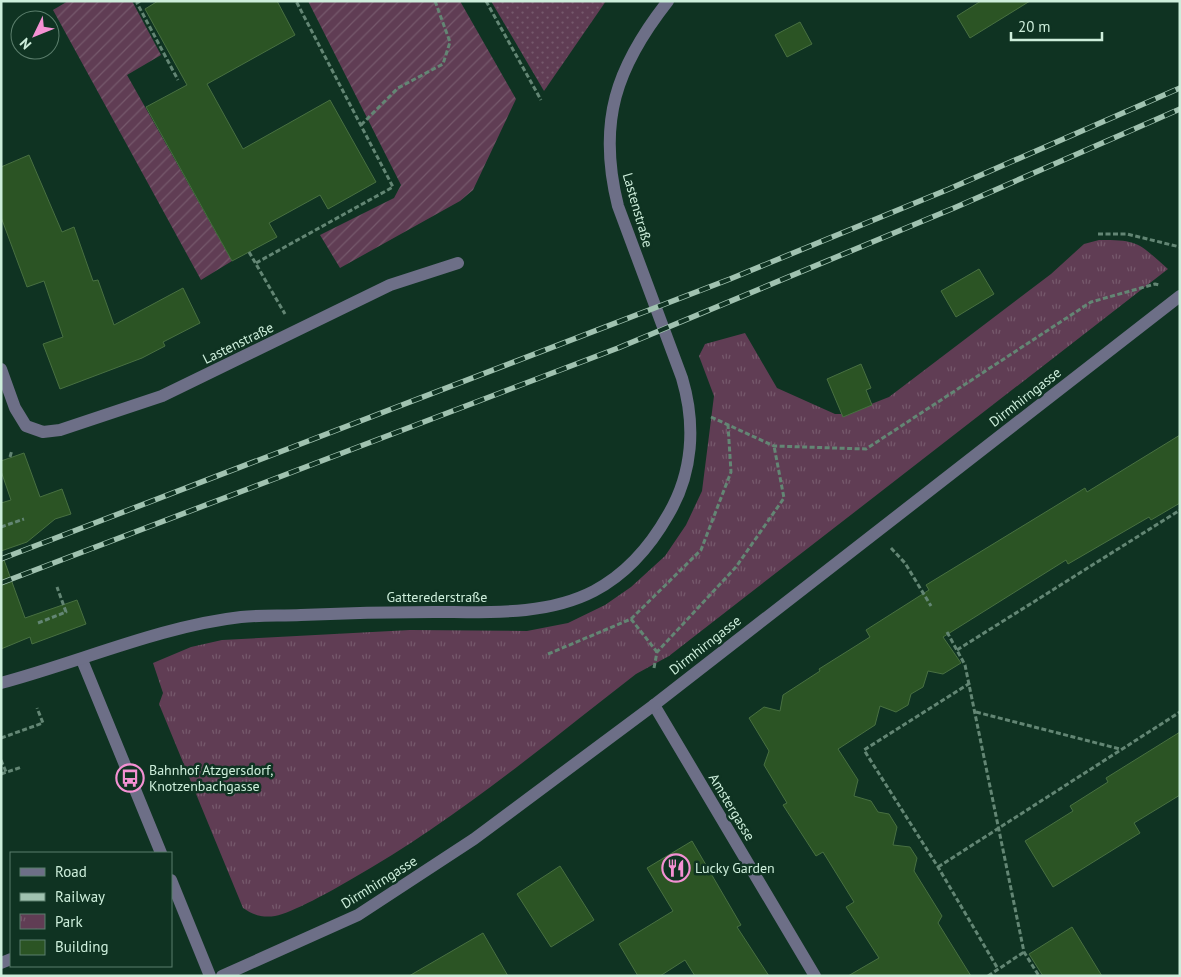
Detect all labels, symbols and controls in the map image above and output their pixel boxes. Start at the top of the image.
north arrow [10,10,60,60]
scale bar [1011,10,1102,42]
text: 20 m [1018,17,1051,36]
text: N [16,34,35,53]
street label: Lastenstraße [619,171,657,249]
street label: Lastenstraße [199,318,277,368]
street label: Dirmhirngasse [985,363,1065,431]
street label: Gatterederstraße [387,588,487,606]
street label: Dirmhirngasse [665,611,745,679]
place label: Bahnhof Atzgersdorf, Knotzenbachgasse [149,761,273,795]
bus stop icon: Bahnhof Atzgersdorf, Knotzenbachgasse [115,763,145,793]
street label: Amstergasse [705,770,759,844]
legend [10,852,172,967]
street label: Dirmhirngasse [338,852,420,912]
restaurant icon: Lucky Garden [661,853,691,883]
place label: Lucky Garden [695,859,775,877]
text: Road [55,862,87,881]
text: Railway [55,887,105,906]
text: Park [55,912,83,931]
text: Building [55,937,109,956]

